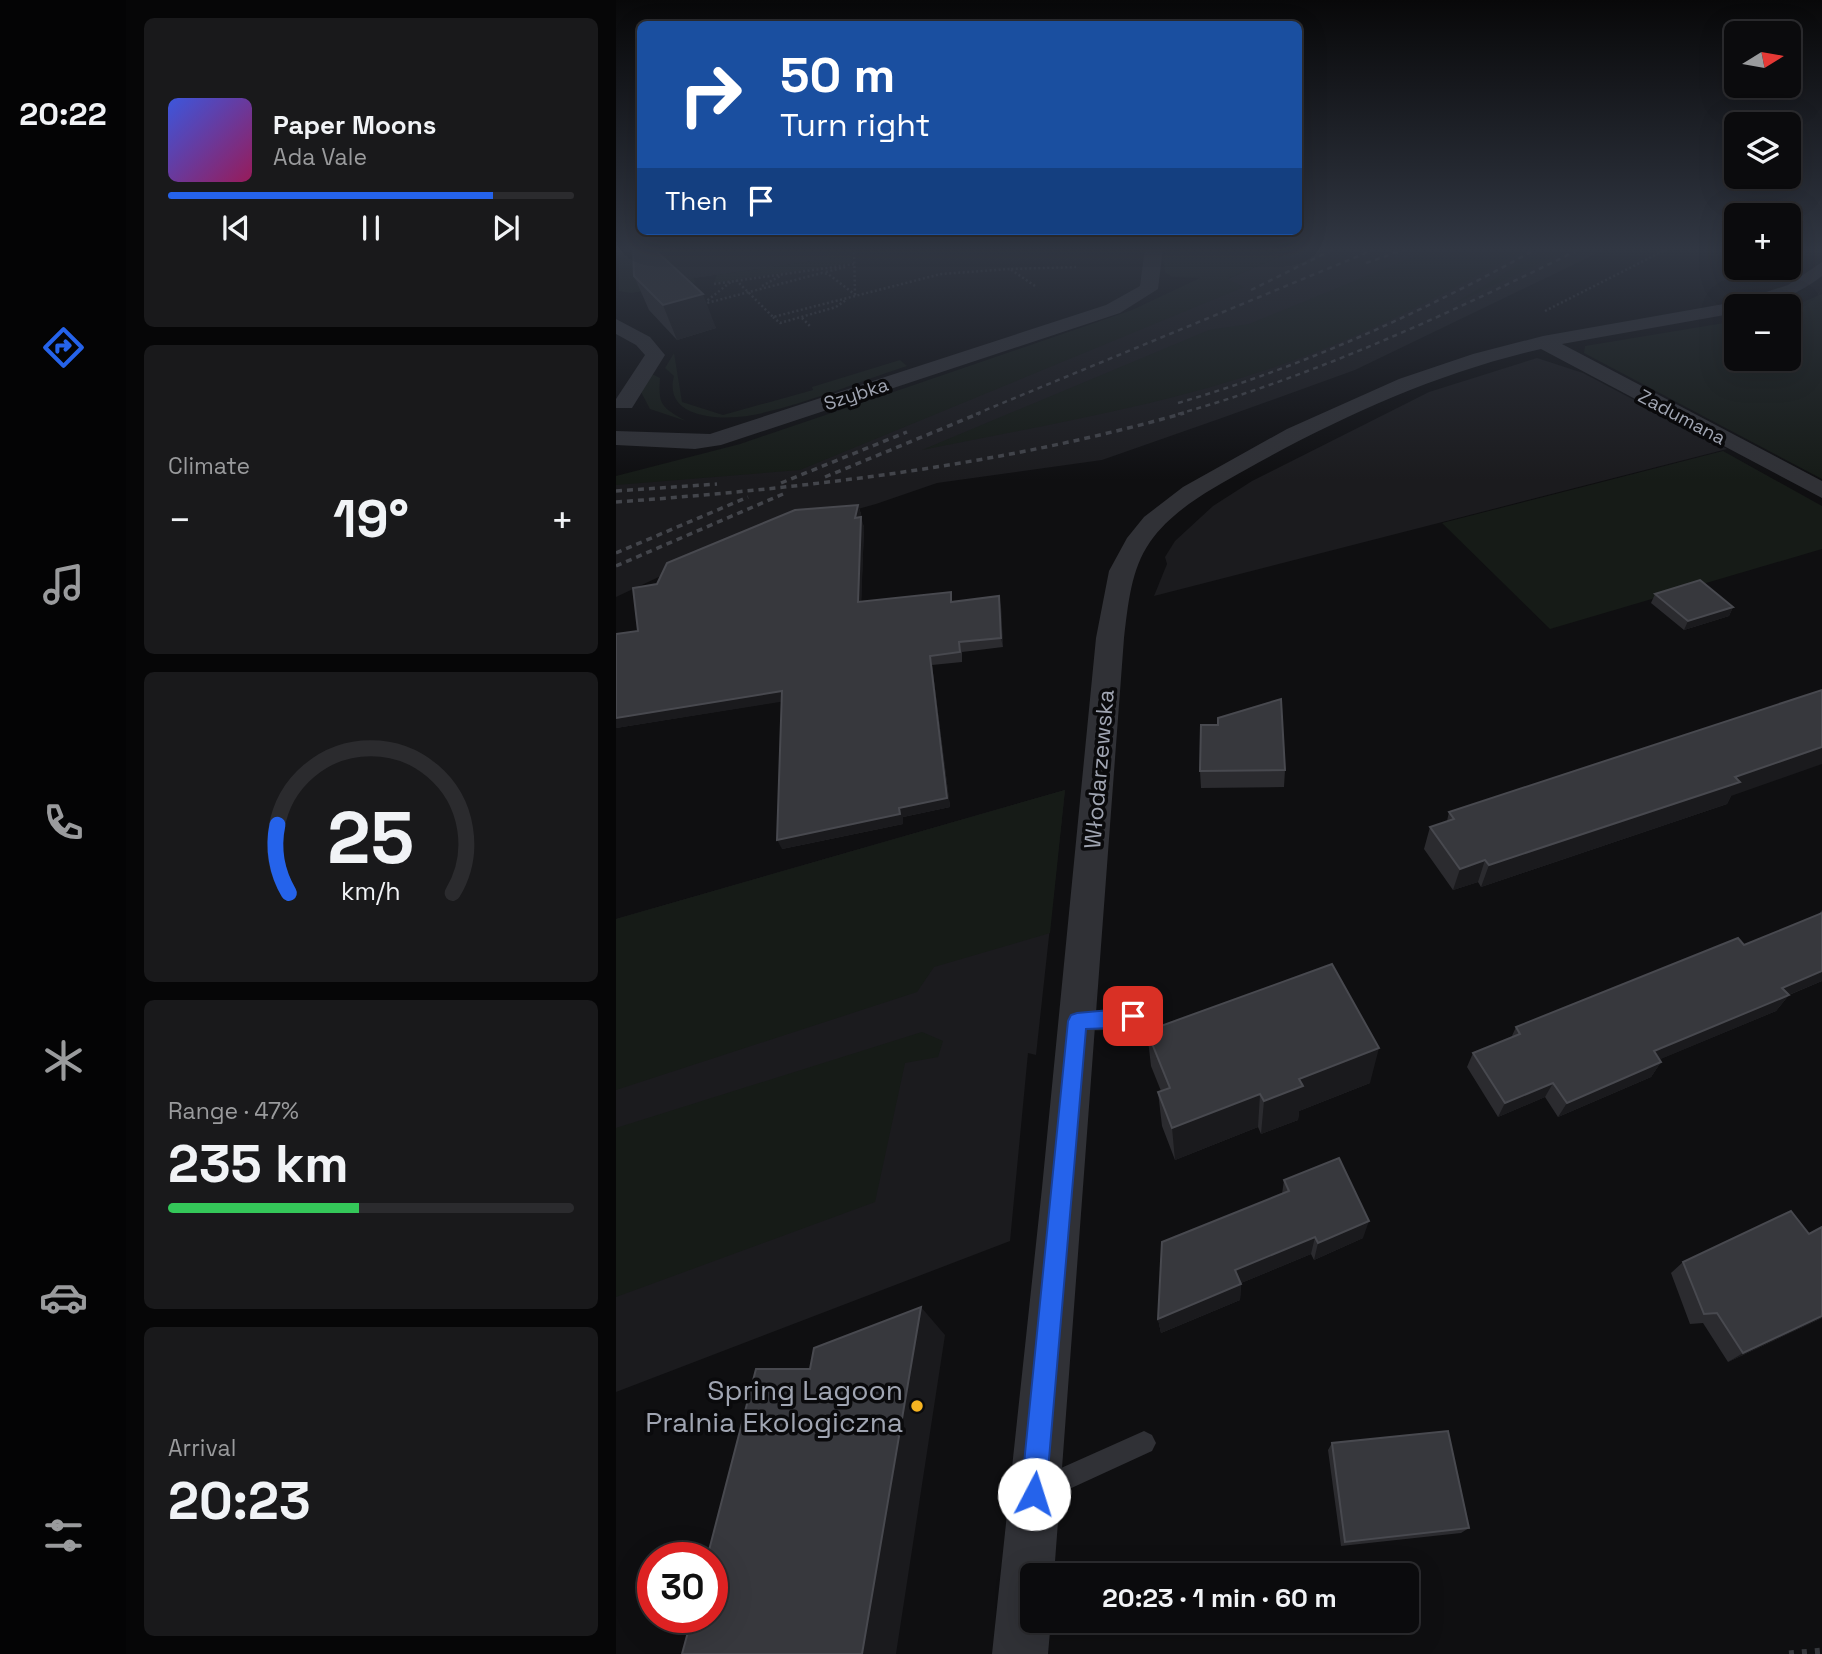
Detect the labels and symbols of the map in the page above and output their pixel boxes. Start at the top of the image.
north arrow [1724,21,1801,98]
street label: Szybka [821,372,891,416]
street label: Zadumana [1634,384,1730,450]
street label: Włodarzewska [1077,688,1121,850]
pin [1103,986,1163,1046]
place label: Spring Lagoon Pralnia Ekologiczna [645,1372,903,1440]
marker: Spring Lagoon Pralnia Ekologiczna [909,1398,925,1414]
position arrow [997,1457,1071,1531]
speed limit sign: 30 [637,1542,728,1633]

